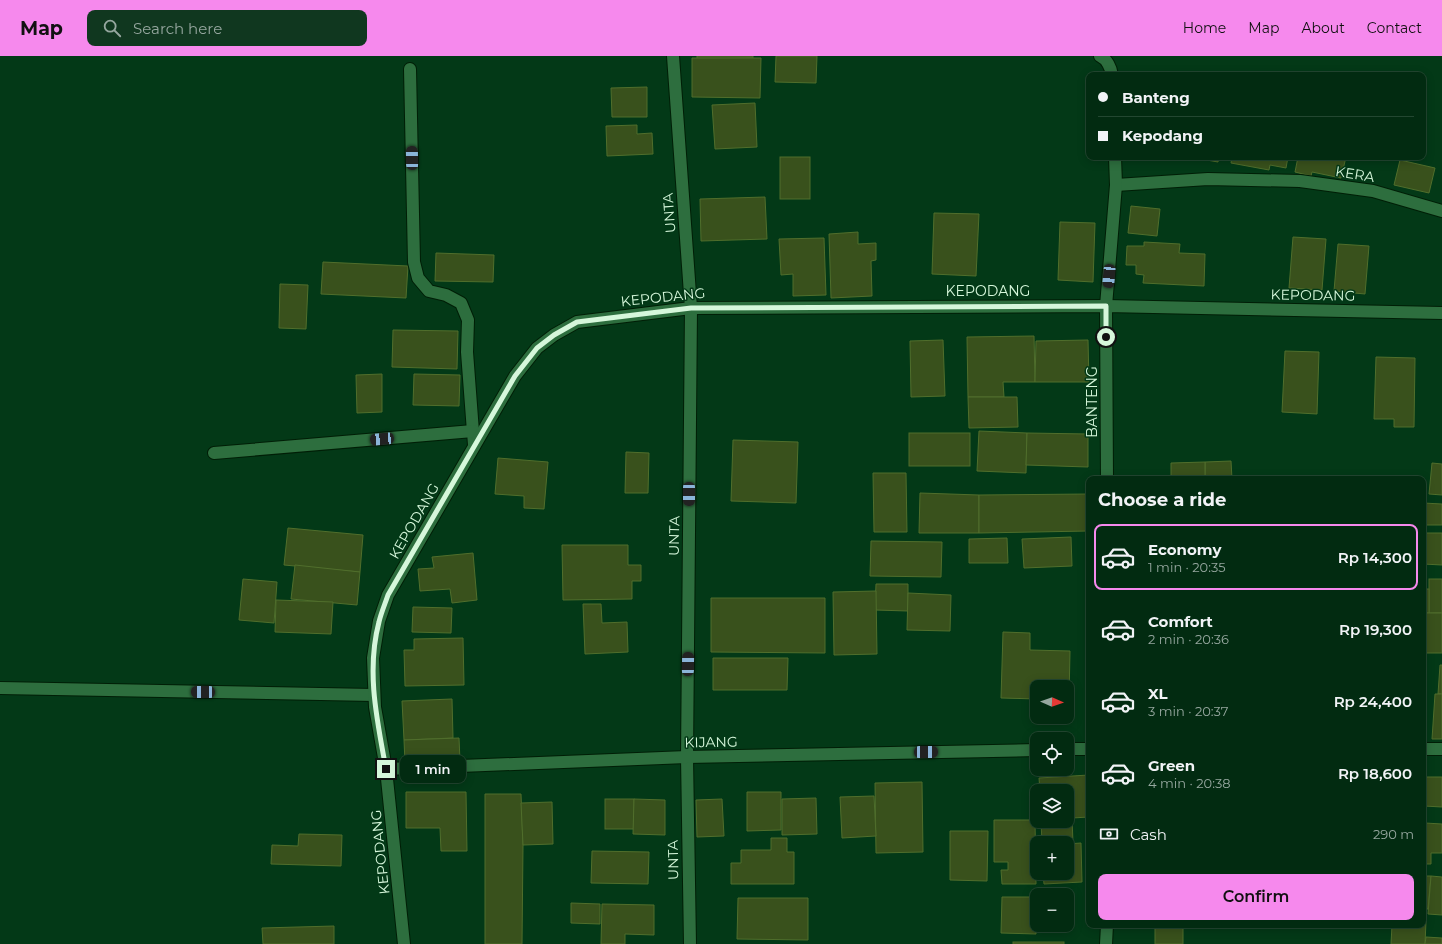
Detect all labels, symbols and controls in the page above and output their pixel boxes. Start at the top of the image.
search box [87,10,367,46]
text: Map [20,17,63,40]
icon: search [101,17,123,39]
text: Search here [133,19,222,38]
text: Home [1183,19,1226,37]
text: Map [1248,19,1279,37]
text: About [1301,19,1345,37]
text: Contact [1367,19,1422,37]
text: Banteng [1122,88,1190,107]
text: Kepodang [1122,126,1203,145]
car [406,146,418,170]
street label: KERA [1334,162,1377,186]
street label: UNTA [659,191,679,234]
car [1102,264,1116,288]
street label: KEPODANG [946,282,1030,300]
street label: KEPODANG [620,284,706,310]
street label: KEPODANG [1270,285,1356,305]
route start [1097,328,1115,346]
street label: BANTENG [1083,366,1101,438]
car [370,432,394,446]
street label: KEPODANG [385,480,443,562]
car [683,482,695,506]
text: Choose a ride [1098,489,1226,511]
street label: UNTA [665,515,683,556]
icon: car [1100,539,1136,575]
text: Economy [1148,540,1221,559]
text: Rp 14,300 [1338,548,1412,567]
text: 1 min · 20:35 [1148,559,1226,575]
icon: car [1100,611,1136,647]
text: Comfort [1148,612,1213,631]
text: Rp 19,300 [1339,620,1412,639]
text: 2 min · 20:36 [1148,631,1229,647]
car [682,652,694,676]
north arrow [1030,680,1074,724]
map controls [1030,680,1074,932]
icon: car [1100,683,1136,719]
text: XL [1148,684,1167,703]
car [191,686,215,698]
text: Rp 24,400 [1334,692,1412,711]
text: 3 min · 20:37 [1148,703,1228,719]
button: locate [1030,732,1074,776]
street label: KIJANG [684,733,738,751]
car [914,746,938,758]
callout: 1 min [400,755,466,783]
icon: car [1100,755,1136,791]
text: Green [1148,756,1195,775]
route end [377,760,395,778]
text: 1 min [416,761,450,777]
text: Rp 18,600 [1338,764,1412,783]
text: 4 min · 20:38 [1148,775,1231,791]
button: layers [1030,784,1074,828]
street label: KEPODANG [367,809,393,895]
icon: cash [1098,823,1120,845]
text: Cash [1130,825,1167,844]
text: 290 m [1373,826,1414,842]
button: + [1030,836,1074,880]
street label: UNTA [664,839,682,880]
button: Confirm [1098,874,1414,920]
button: − [1030,888,1074,932]

